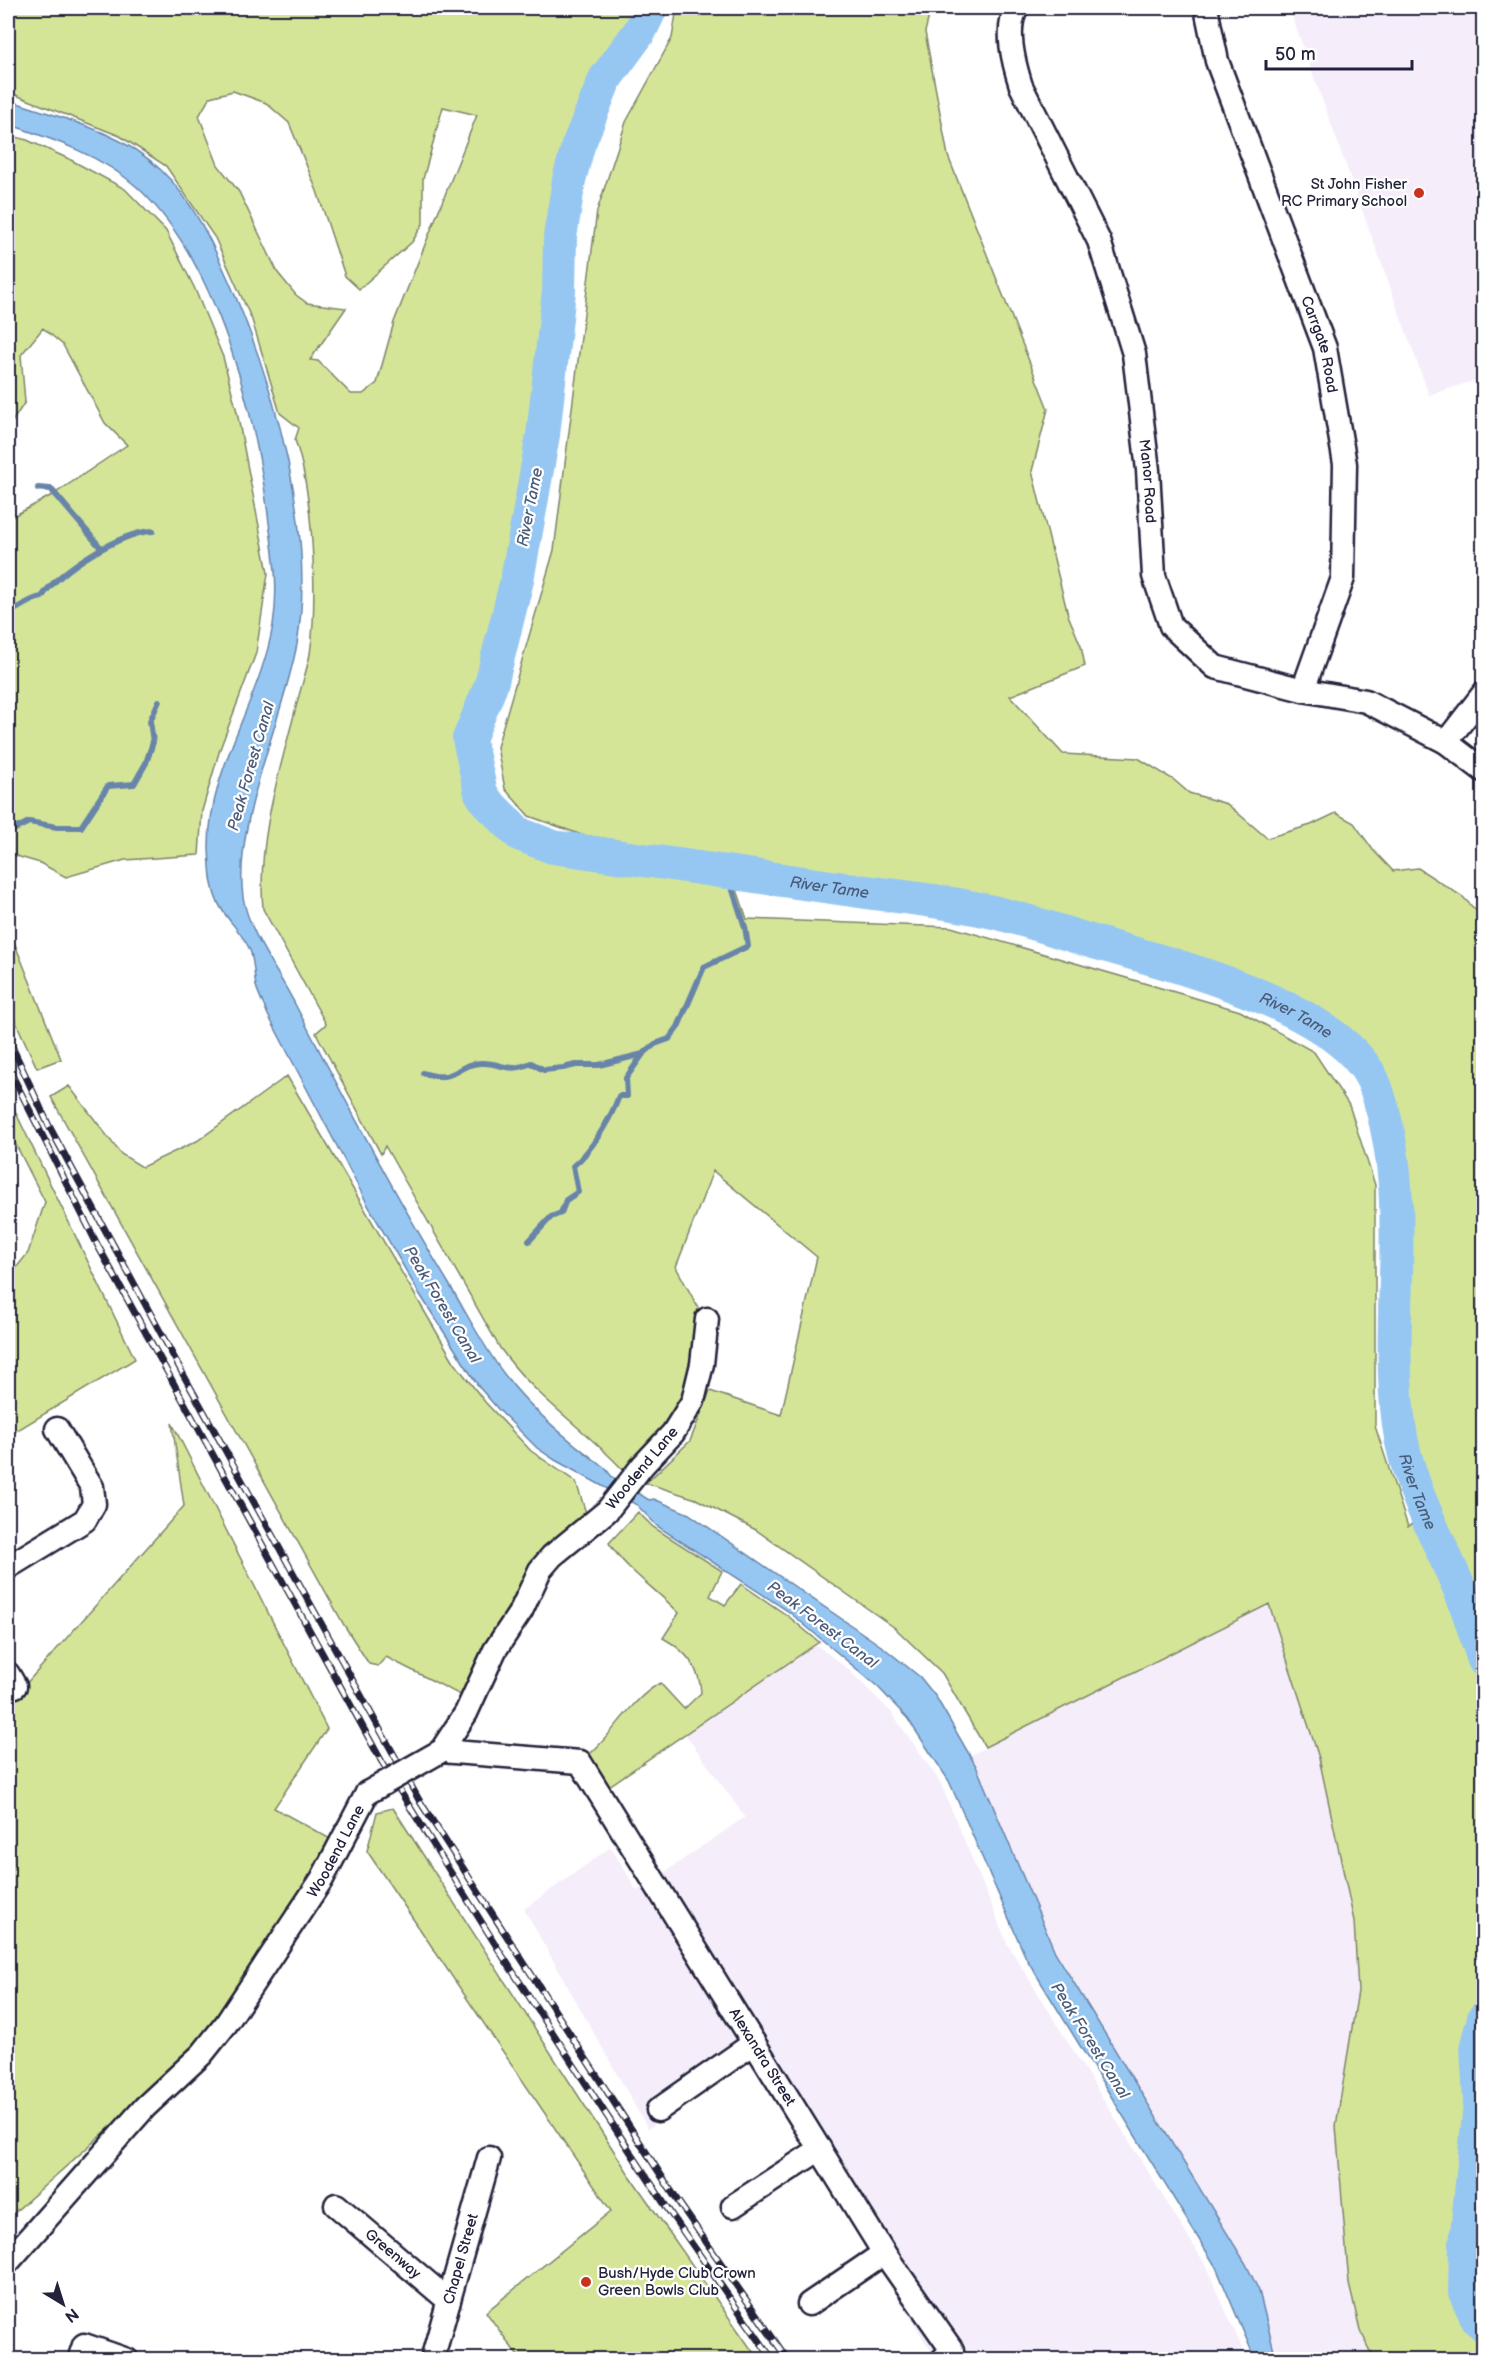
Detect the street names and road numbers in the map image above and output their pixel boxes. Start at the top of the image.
street label: Carrgate Road [1296,293,1342,394]
street label: Manor Road [1134,438,1160,524]
street label: Woodend Lane [602,1423,683,1514]
street label: Woodend Lane [303,1802,369,1901]
street label: Alexandra Street [725,2005,800,2110]
street label: Chapel Street [439,2211,483,2307]
street label: Greenway [361,2225,425,2283]

